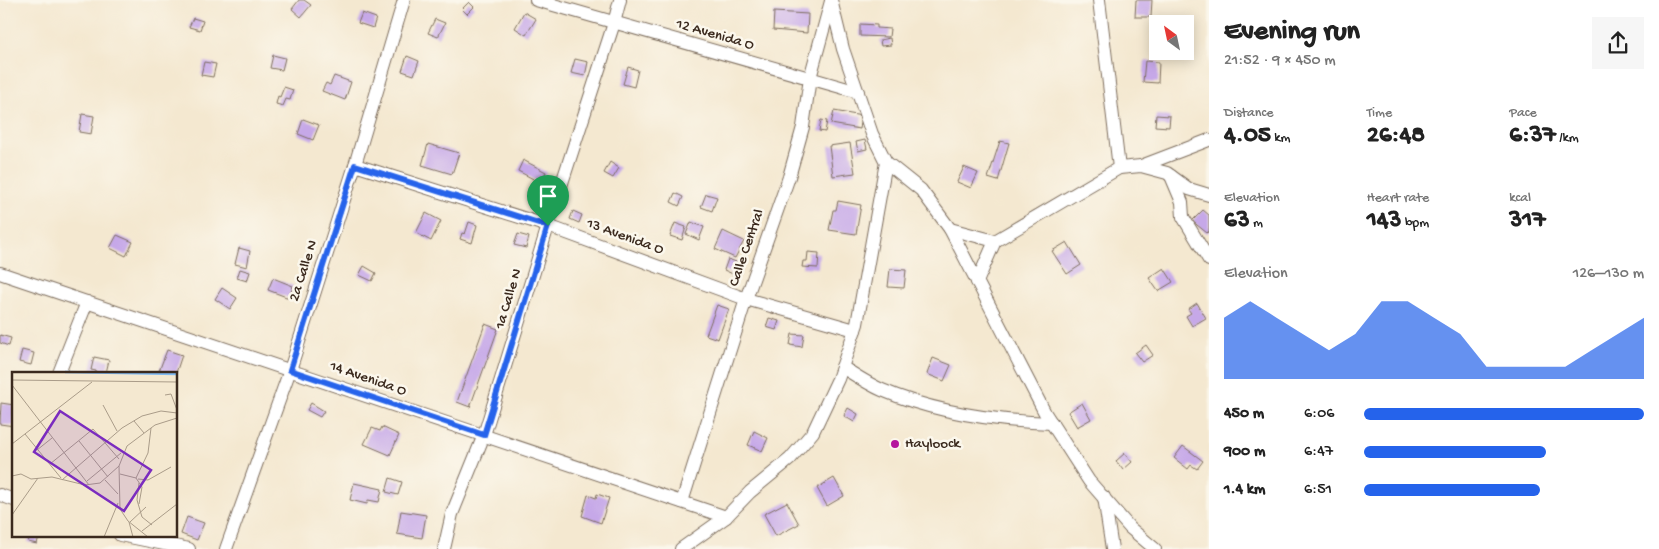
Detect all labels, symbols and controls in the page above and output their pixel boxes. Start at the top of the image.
street label: 12 Avenida O [673,15,756,55]
north arrow [1149,15,1194,60]
map controls [1149,15,1194,60]
text: Evening run [1224,16,1360,49]
button: share [1592,17,1644,69]
text: 21:52 · 9 × 450 m [1224,52,1336,71]
text: Distance [1224,105,1273,122]
text: Time [1367,105,1392,122]
text: Pace [1509,105,1537,122]
text: 4.05 [1224,122,1271,151]
text: 26:48 [1367,122,1425,151]
text: 6:37 [1509,122,1556,151]
text: km [1271,130,1291,147]
text: /km [1556,130,1579,147]
pin [527,175,569,226]
icon: arrive [534,182,562,210]
text: Elevation [1224,190,1280,207]
text: Heart rate [1367,190,1429,207]
text: kcal [1509,190,1531,207]
street label: Calle Central [725,207,769,289]
text: 63 [1224,207,1250,236]
text: 143 [1367,207,1402,236]
text: 317 [1509,207,1545,236]
street label: 13 Avenida O [583,214,666,259]
text: m [1250,215,1263,232]
text: bpm [1402,215,1429,232]
street label: 2a Calle N [286,238,322,304]
text: Elevation [1224,265,1288,284]
text: 126–130 m [1573,265,1644,284]
street label: 1a Calle N [491,266,527,332]
street label: 14 Avenida O [326,357,409,401]
inset map [12,372,178,536]
text: 450 m [1224,405,1264,424]
text: 6:06 [1304,405,1334,424]
place label: Hayloock [905,435,961,453]
marker: Hayloock [889,438,901,450]
text: 900 m [1224,443,1265,462]
text: 6:47 [1304,443,1333,462]
text: 1.4 km [1224,481,1265,500]
text: 6:51 [1304,481,1332,500]

